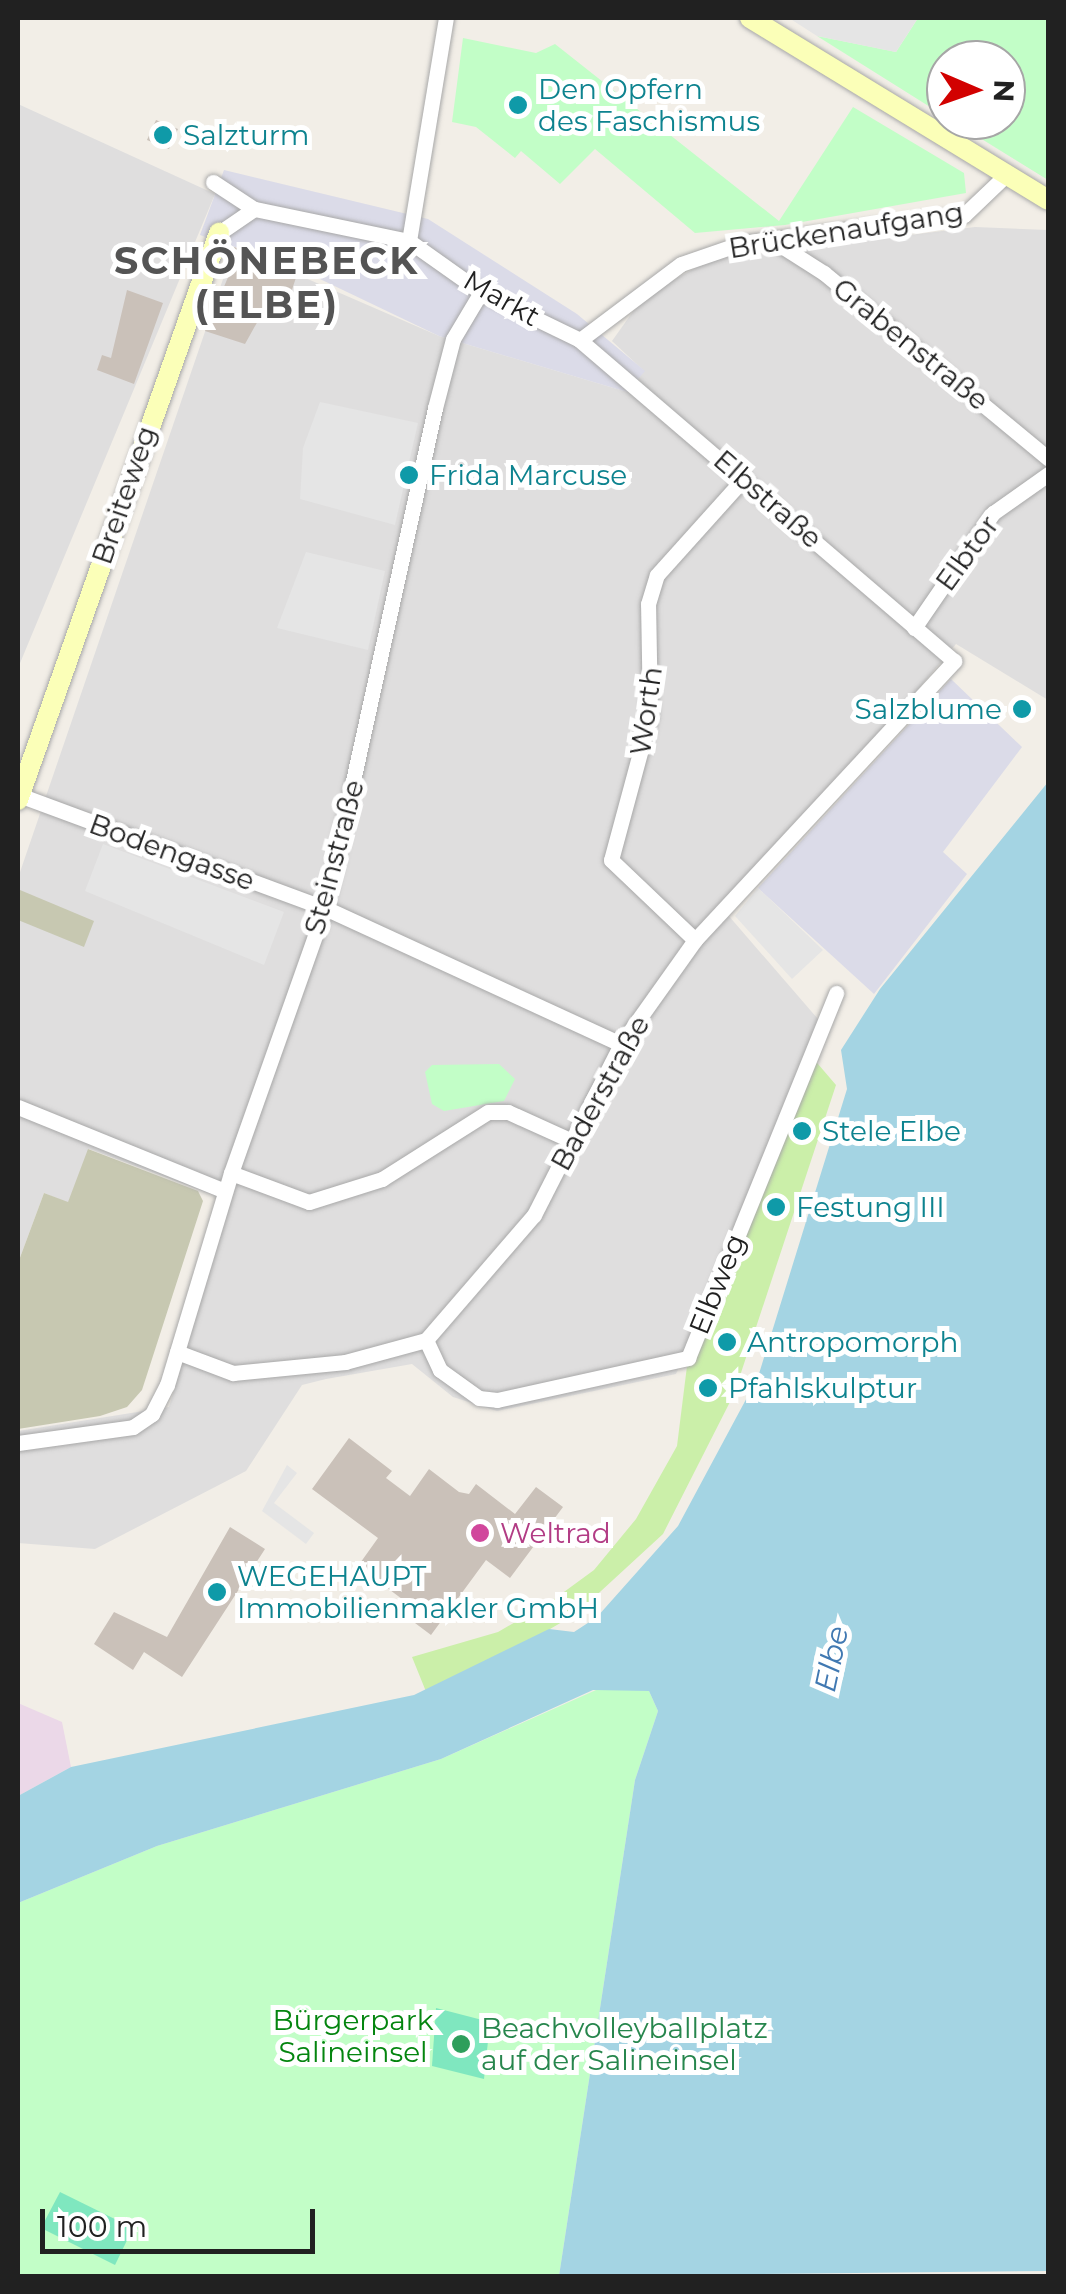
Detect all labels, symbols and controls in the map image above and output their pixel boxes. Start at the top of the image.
north arrow [926,40,1026,140]
place label: Den Opfern des Faschismus [538,72,760,138]
text: N [987,79,1021,103]
marker: Den Opfern des Faschismus [507,94,529,116]
place label: Salzturm [183,118,309,152]
marker: Salzturm [152,124,174,146]
street label: Brückenaufgang [726,195,966,265]
district label: SCHÖNEBECK (ELBE) [114,238,420,328]
street label: Markt [458,263,546,333]
street label: Grabenstraße [826,271,996,417]
street label: Breiteweg [85,421,163,569]
street label: Elbstraße [707,443,829,555]
place label: Frida Marcuse [429,458,627,492]
marker: Frida Marcuse [398,464,420,486]
street label: Elbtor [928,509,1006,597]
street label: Worth [623,665,669,757]
place label: Salzblume [854,692,1002,726]
marker: Salzblume [1011,698,1033,720]
street label: Steinstraße [297,776,371,938]
street label: Bodengasse [85,807,259,897]
street label: Baderstraße [544,1010,656,1176]
place label: Stele Elbe [822,1114,961,1148]
marker: Stele Elbe [791,1120,813,1142]
place label: Festung III [796,1190,945,1224]
marker: Festung III [765,1196,787,1218]
street label: Elbweg [682,1229,752,1339]
place label: Antropomorph [747,1325,959,1359]
marker: Antropomorph [716,1331,738,1353]
place label: Pfahlskulptur [728,1371,917,1405]
marker: Pfahlskulptur [697,1377,719,1399]
place label: Weltrad [500,1516,611,1550]
marker: Weltrad [469,1522,491,1544]
place label: WEGEHAUPT Immobilienmakler GmbH [237,1559,599,1625]
marker: WEGEHAUPT Immobilienmakler GmbH [206,1581,228,1603]
water label: Elbe [807,1623,857,1695]
park label: Bürgerpark Salineinsel [272,2003,434,2069]
place label: Beachvolleyballplatz auf der Salineinsel [481,2011,768,2077]
marker: Beachvolleyballplatz auf der Salineinsel [450,2033,472,2055]
scale bar [45,2189,320,2251]
text: 100 m [57,2208,147,2245]

